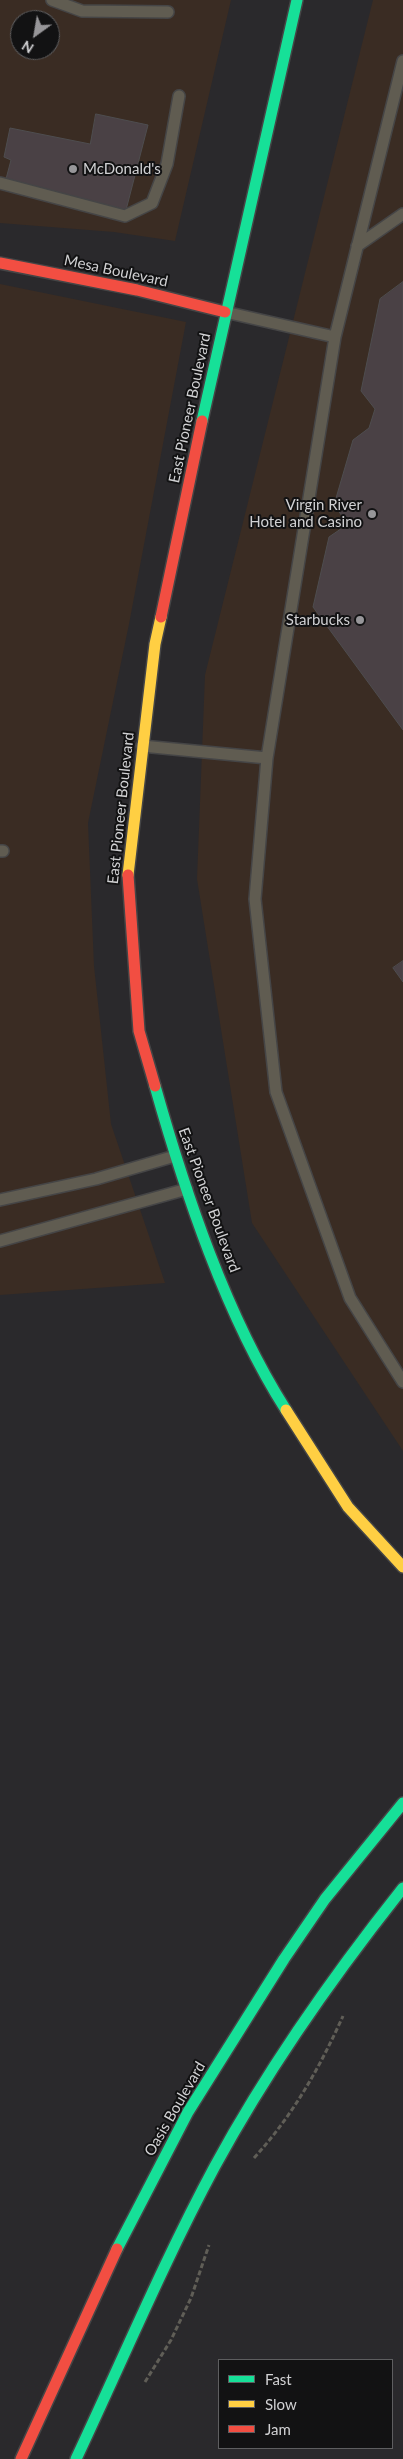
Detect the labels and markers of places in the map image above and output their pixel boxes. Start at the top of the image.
place label: McDonald's [83,160,161,178]
marker: McDonald's [67,163,79,175]
place label: Virgin River Hotel and Casino [249,496,362,531]
marker: Virgin River Hotel and Casino [366,508,378,520]
place label: Starbucks [286,611,350,629]
marker: Starbucks [354,614,366,626]

